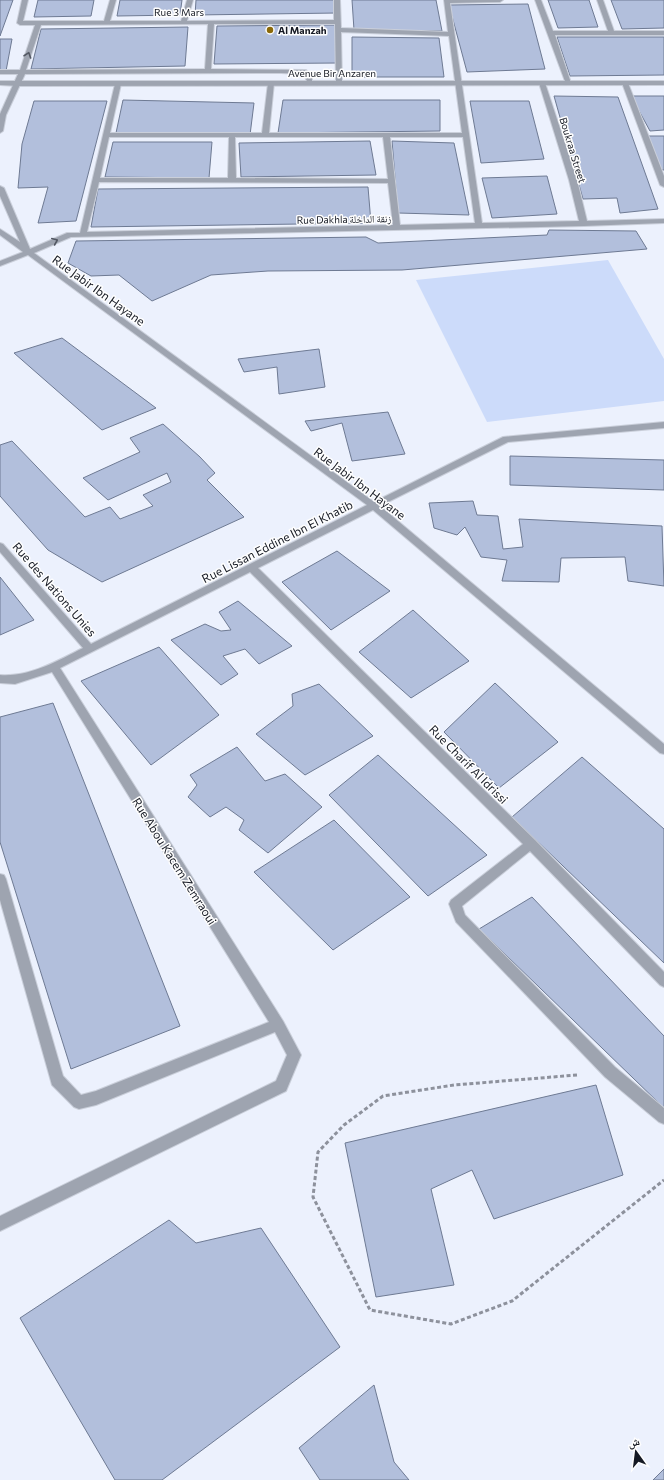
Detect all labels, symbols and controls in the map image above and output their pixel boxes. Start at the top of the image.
street label: Rue 3 Mars [154,6,205,18]
place label: Al Manzah [278,24,327,36]
marker: Al Manzah [265,25,275,35]
one-way arrow [23,52,31,59]
street label: Avenue Bir Anzaren [288,67,376,79]
street label: Boukraa Street [557,116,589,184]
street label: Rue Dakhla زنقة الداخلة [297,212,392,226]
one-way arrow [51,238,58,246]
street label: Rue Jabir Ibn Hayane [50,252,148,329]
street label: Rue Jabir Ibn Hayane [311,444,408,523]
street label: Rue Lissan Eddine Ibn El Khatib [199,497,355,585]
street label: Rue des Nations Unies [10,539,100,639]
street label: Rue Charif Al Idrissi [427,722,511,806]
street label: Rue Abou Kacem Zemraoui [130,795,220,927]
north arrow [616,1432,656,1472]
text: ش [626,1434,641,1451]

